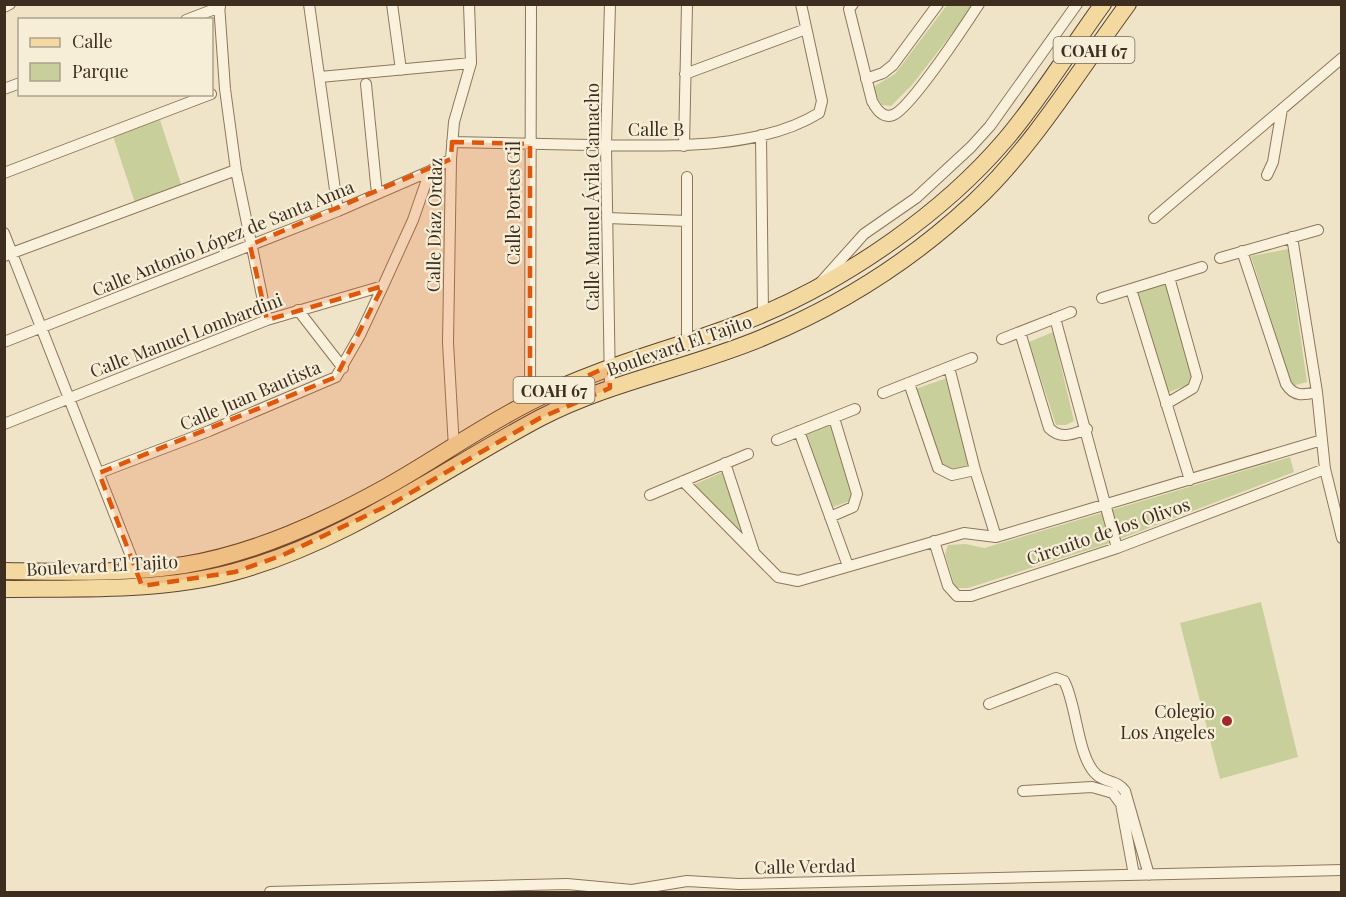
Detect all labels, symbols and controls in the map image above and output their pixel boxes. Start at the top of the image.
legend [18,18,213,96]
text: Calle [72,29,113,53]
road number: COAH 67 [1054,37,1134,63]
text: Parque [72,59,129,83]
street label: Calle Manuel Ávila Camacho [580,83,604,311]
street label: Calle B [628,117,684,141]
street label: Calle Portes Gil [501,141,525,265]
street label: Calle Díaz Ordaz [421,158,447,292]
street label: Calle Antonio López de Santa Anna [88,174,358,302]
street label: Calle Manuel Lombardini [86,287,286,383]
street label: Boulevard El Tajito [603,309,755,381]
street label: Calle Juan Bautista [176,354,324,436]
road number: COAH 67 [514,377,594,403]
street label: Circuito de los Olivos [1023,492,1193,570]
street label: Boulevard El Tajito [25,549,179,581]
place label: Colegio Los Angeles [1120,699,1215,744]
marker: Colegio Los Angeles [1220,714,1234,728]
street label: Calle Verdad [754,853,856,879]

